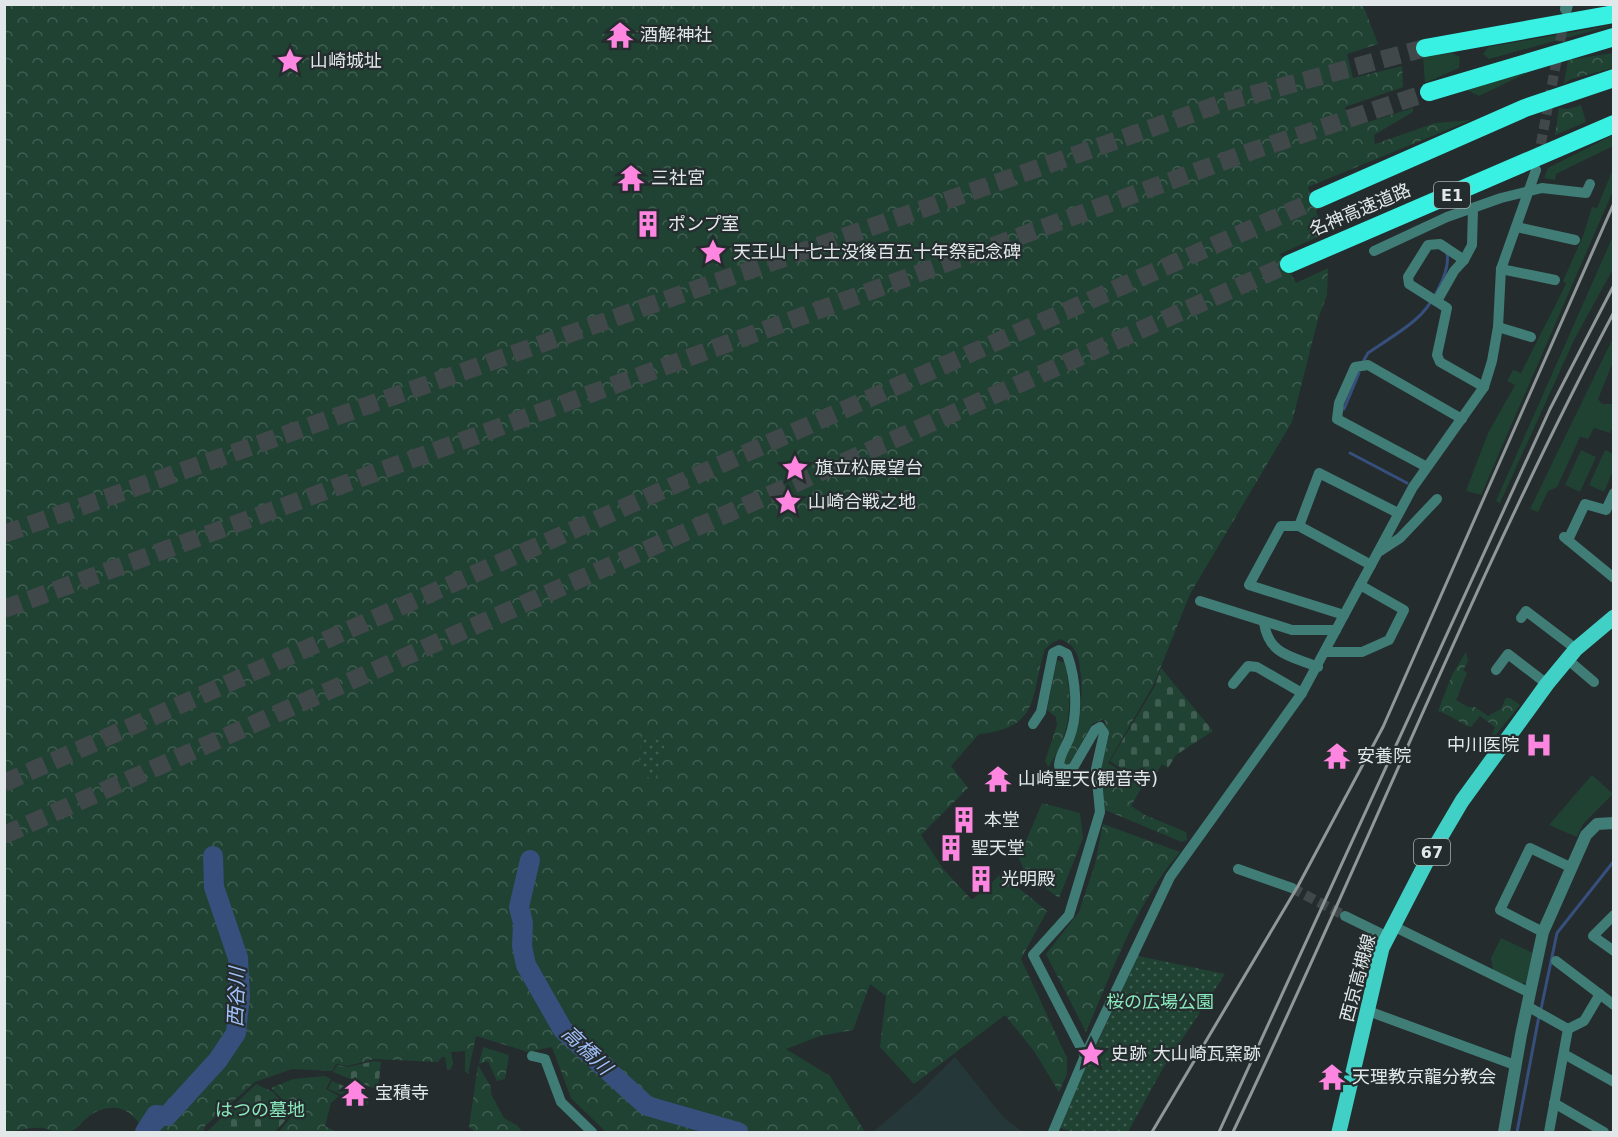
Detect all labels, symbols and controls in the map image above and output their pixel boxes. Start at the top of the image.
temple icon: 酒解神社 [605,20,635,50]
place label: 酒解神社 [640,24,712,45]
place icon: 山崎城址 [275,46,305,76]
place label: 山崎城址 [310,50,382,71]
temple icon: 三社宮 [616,163,646,193]
place label: 三社宮 [651,167,705,188]
street label: 名神高速道路 [1306,179,1414,240]
road number: E1 [1434,182,1470,208]
building icon: ポンプ室 [633,209,663,239]
place label: ポンプ室 [668,213,739,234]
place icon: 天王山十七士没後百五十年祭記念碑 [698,237,728,267]
place label: 天王山十七士没後百五十年祭記念碑 [733,241,1021,262]
place icon: 旗立松展望台 [780,453,810,483]
place label: 旗立松展望台 [815,457,923,478]
place icon: 山崎合戦之地 [773,487,803,517]
place label: 山崎合戦之地 [808,491,916,512]
hospital icon: 中川医院 [1524,730,1554,760]
place label: 中川医院 [1447,734,1519,755]
temple icon: 安養院 [1322,741,1352,771]
place label: 安養院 [1357,745,1411,766]
temple icon: 山崎聖天(観音寺) [983,764,1013,794]
place label: 山崎聖天(観音寺) [1018,768,1158,789]
building icon: 本堂 [949,805,979,835]
place label: 本堂 [984,809,1020,830]
building icon: 聖天堂 [936,833,966,863]
place label: 聖天堂 [971,837,1025,858]
road number: 67 [1414,839,1450,865]
building icon: 光明殿 [966,864,996,894]
place label: 光明殿 [1001,868,1055,889]
street label: 西京高槻線 [1336,932,1379,1024]
water label: 西谷川 [223,965,249,1027]
park label: 桜の広場公園 [1106,991,1214,1012]
water label: 高橋川 [557,1021,618,1081]
place icon: 史跡 大山崎瓦窯跡 [1076,1039,1106,1069]
place label: 史跡 大山崎瓦窯跡 [1111,1043,1261,1064]
temple icon: 天理教京龍分教会 [1317,1062,1347,1092]
place label: 天理教京龍分教会 [1352,1066,1496,1087]
temple icon: 宝積寺 [340,1078,370,1108]
place label: 宝積寺 [375,1082,429,1103]
park label: はつの墓地 [215,1099,305,1120]

